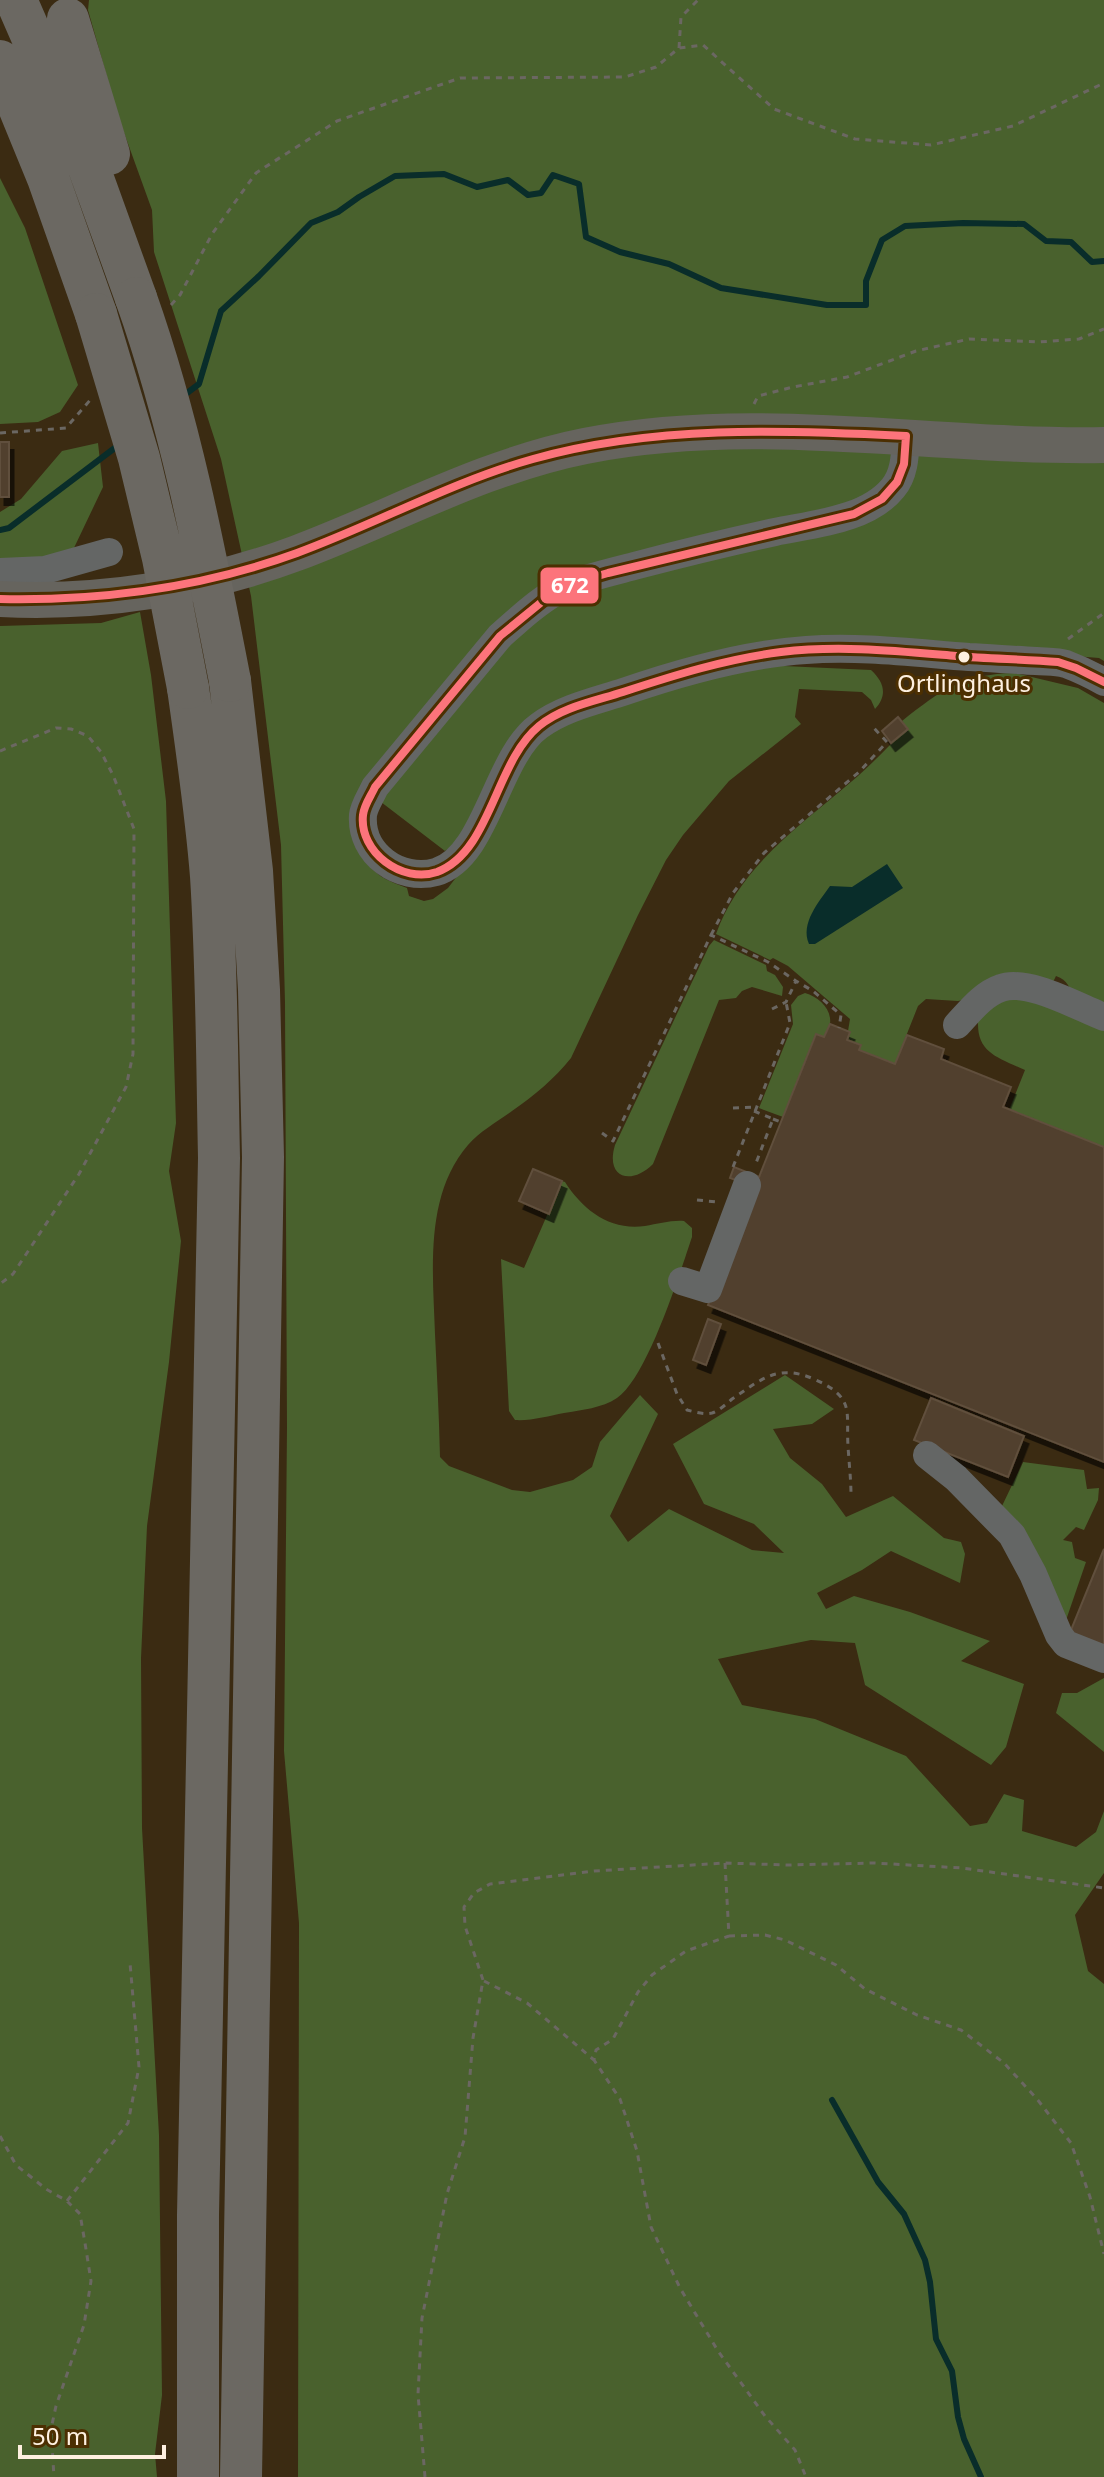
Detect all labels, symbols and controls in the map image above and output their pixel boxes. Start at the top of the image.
line badge: 672 [539,566,600,605]
text: 672 [551,569,589,599]
marker: Ortlinghaus [956,649,972,665]
place label: Ortlinghaus [897,666,1031,699]
scale bar [20,2409,164,2459]
text: 50 m [32,2419,88,2452]

